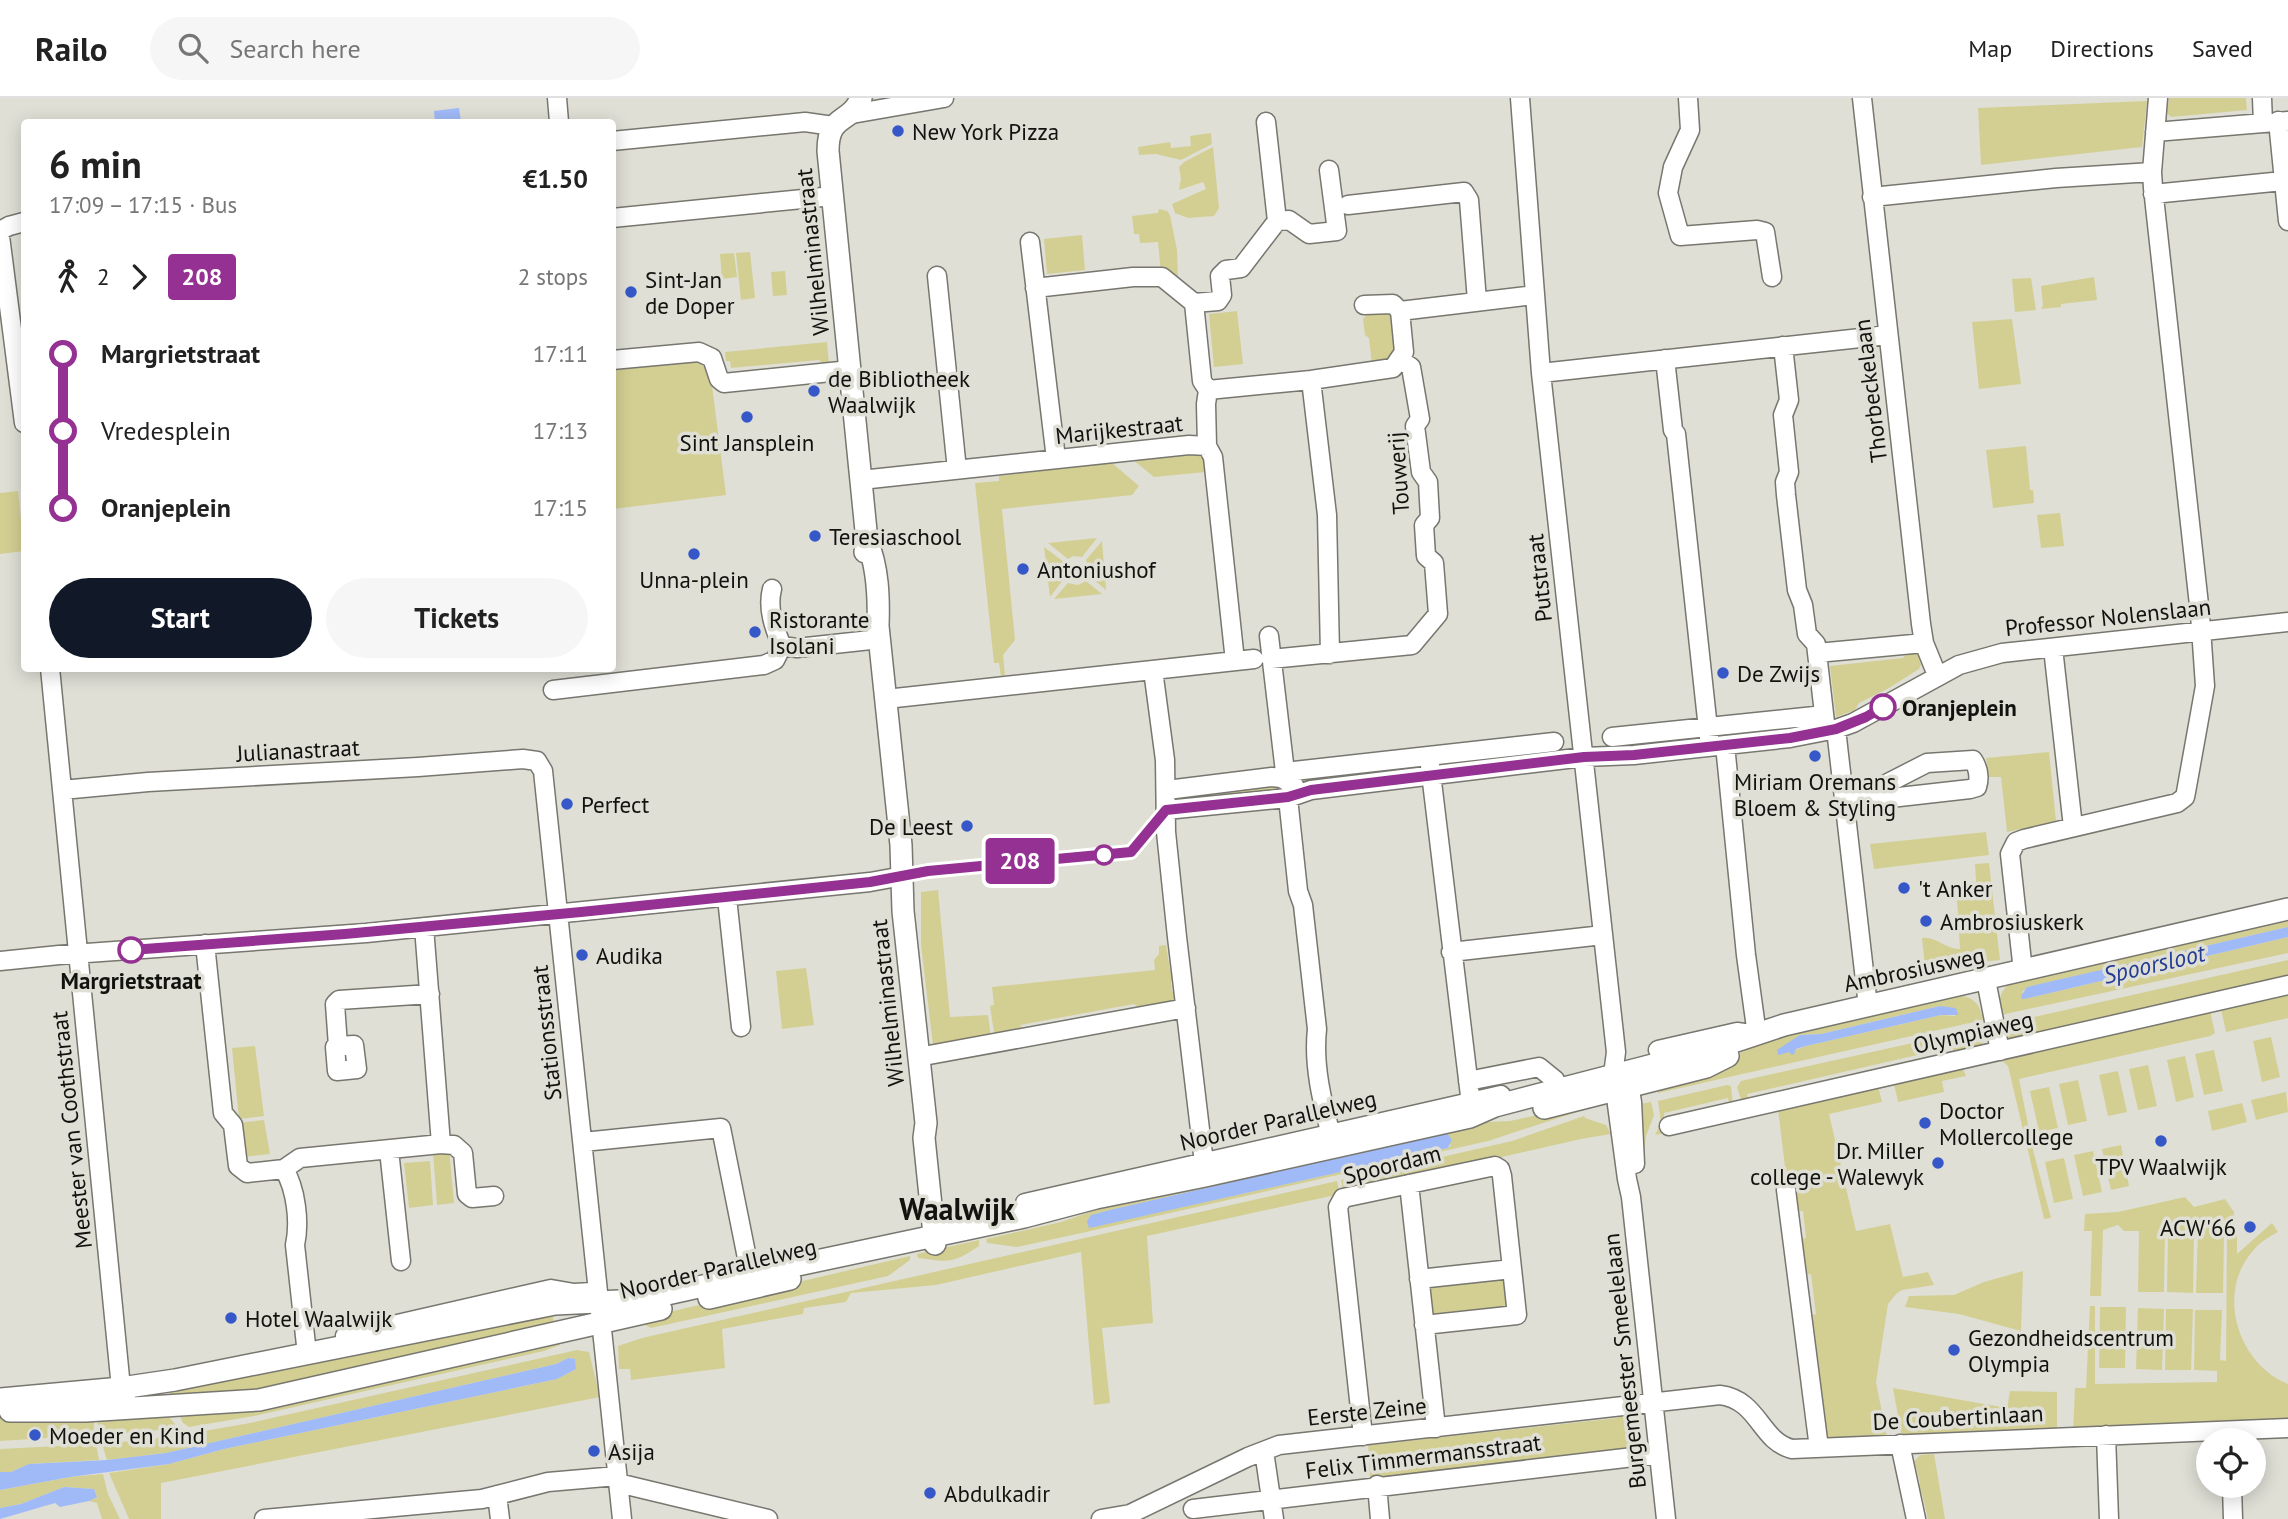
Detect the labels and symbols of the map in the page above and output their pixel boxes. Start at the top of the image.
place label: New York Pizza [912,117,1059,146]
marker: New York Pizza [890,123,906,139]
street label: Wilhelminastraat [789,167,835,337]
place label: Sint-Jan de Doper [645,265,735,320]
marker: Sint-Jan de Doper [623,284,639,300]
street label: Thorbeckelaan [1847,318,1893,464]
place label: de Bibliotheek Waalwijk [828,364,970,419]
marker: de Bibliotheek Waalwijk [806,383,822,399]
street label: Marijkestraat [1054,408,1184,450]
marker: Sint Jansplein [739,409,755,425]
place label: Sint Jansplein [680,428,814,457]
street label: Touwerij [1381,431,1415,515]
place label: Teresiaschool [829,522,962,551]
marker: Teresiaschool [807,528,823,544]
street label: Putstraat [1520,532,1558,623]
marker: Unna-plein [686,546,702,562]
place label: Antoniushof [1037,555,1157,584]
marker: Antoniushof [1015,561,1031,577]
place label: Unna-plein [639,565,749,594]
street label: Professor Nolenslaan [2004,592,2212,642]
place label: Ristorante Isolani [769,605,869,660]
marker: Ristorante Isolani [747,624,763,640]
place label: De Zwijs [1737,659,1820,688]
marker: De Zwijs [1715,665,1731,681]
place label: Oranjeplein [1902,693,2017,722]
marker: Oranjeplein [1870,694,1896,720]
street label: Julianastraat [235,732,361,768]
marker: Miriam Oremans Bloem & Styling [1807,748,1823,764]
place label: Miriam Oremans Bloem & Styling [1734,767,1896,822]
place label: Perfect [581,790,649,819]
marker: Perfect [559,796,575,812]
place label: De Leest [869,812,953,841]
marker: De Leest [959,818,975,834]
line badge: 208 [980,838,1060,884]
unlabelled marker [1094,845,1114,865]
place label: 't Anker [1918,874,1993,903]
marker: 't Anker [1896,880,1912,896]
place label: Ambrosiuskerk [1940,907,2084,936]
marker: Ambrosiuskerk [1918,913,1934,929]
street label: Wilhelminastraat [864,918,910,1088]
marker: Margrietstraat [118,937,144,963]
water label: Spoorsloot [2100,937,2209,991]
street label: Ambrosiusweg [1841,940,1987,998]
place label: Audika [596,941,663,970]
marker: Audika [574,947,590,963]
street label: Stationsstraat [524,964,568,1102]
place label: Margrietstraat [61,966,201,995]
street label: Olympiaweg [1910,1004,2036,1060]
street label: Meester van Coothstraat [44,1010,98,1250]
street label: Noorder Parallelweg [1177,1083,1379,1157]
place label: Doctor Mollercollege [1939,1096,2074,1151]
marker: Doctor Mollercollege [1917,1115,1933,1131]
marker: TPV Waalwijk [2153,1133,2169,1149]
place label: Dr. Miller college - Walewyk [1750,1136,1924,1191]
street label: Spoordam [1340,1138,1444,1190]
place label: TPV Waalwijk [2095,1152,2227,1181]
marker: Dr. Miller college - Walewyk [1930,1155,1946,1171]
district label: Waalwijk [899,1189,1015,1228]
place label: ACW'66 [2160,1213,2236,1242]
marker: ACW'66 [2242,1219,2258,1235]
street label: Noorder Parallelweg [617,1231,819,1305]
street label: Burgemeester Smeelelaan [1596,1232,1652,1490]
place label: Hotel Waalwijk [245,1304,392,1333]
marker: Hotel Waalwijk [223,1310,239,1326]
place label: Gezondheidscentrum Olympia [1968,1323,2174,1378]
marker: Gezondheidscentrum Olympia [1946,1342,1962,1358]
street label: Eerste Zeine [1306,1390,1428,1432]
street label: De Coubertinlaan [1872,1398,2044,1436]
place label: Moeder en Kind [49,1421,205,1450]
marker: Moeder en Kind [27,1427,43,1443]
street label: Felix Timmermansstraat [1304,1427,1543,1485]
place label: Asija [608,1437,655,1466]
marker: Asija [586,1443,602,1459]
place label: Abdulkadir [944,1479,1050,1508]
marker: Abdulkadir [922,1485,938,1501]

